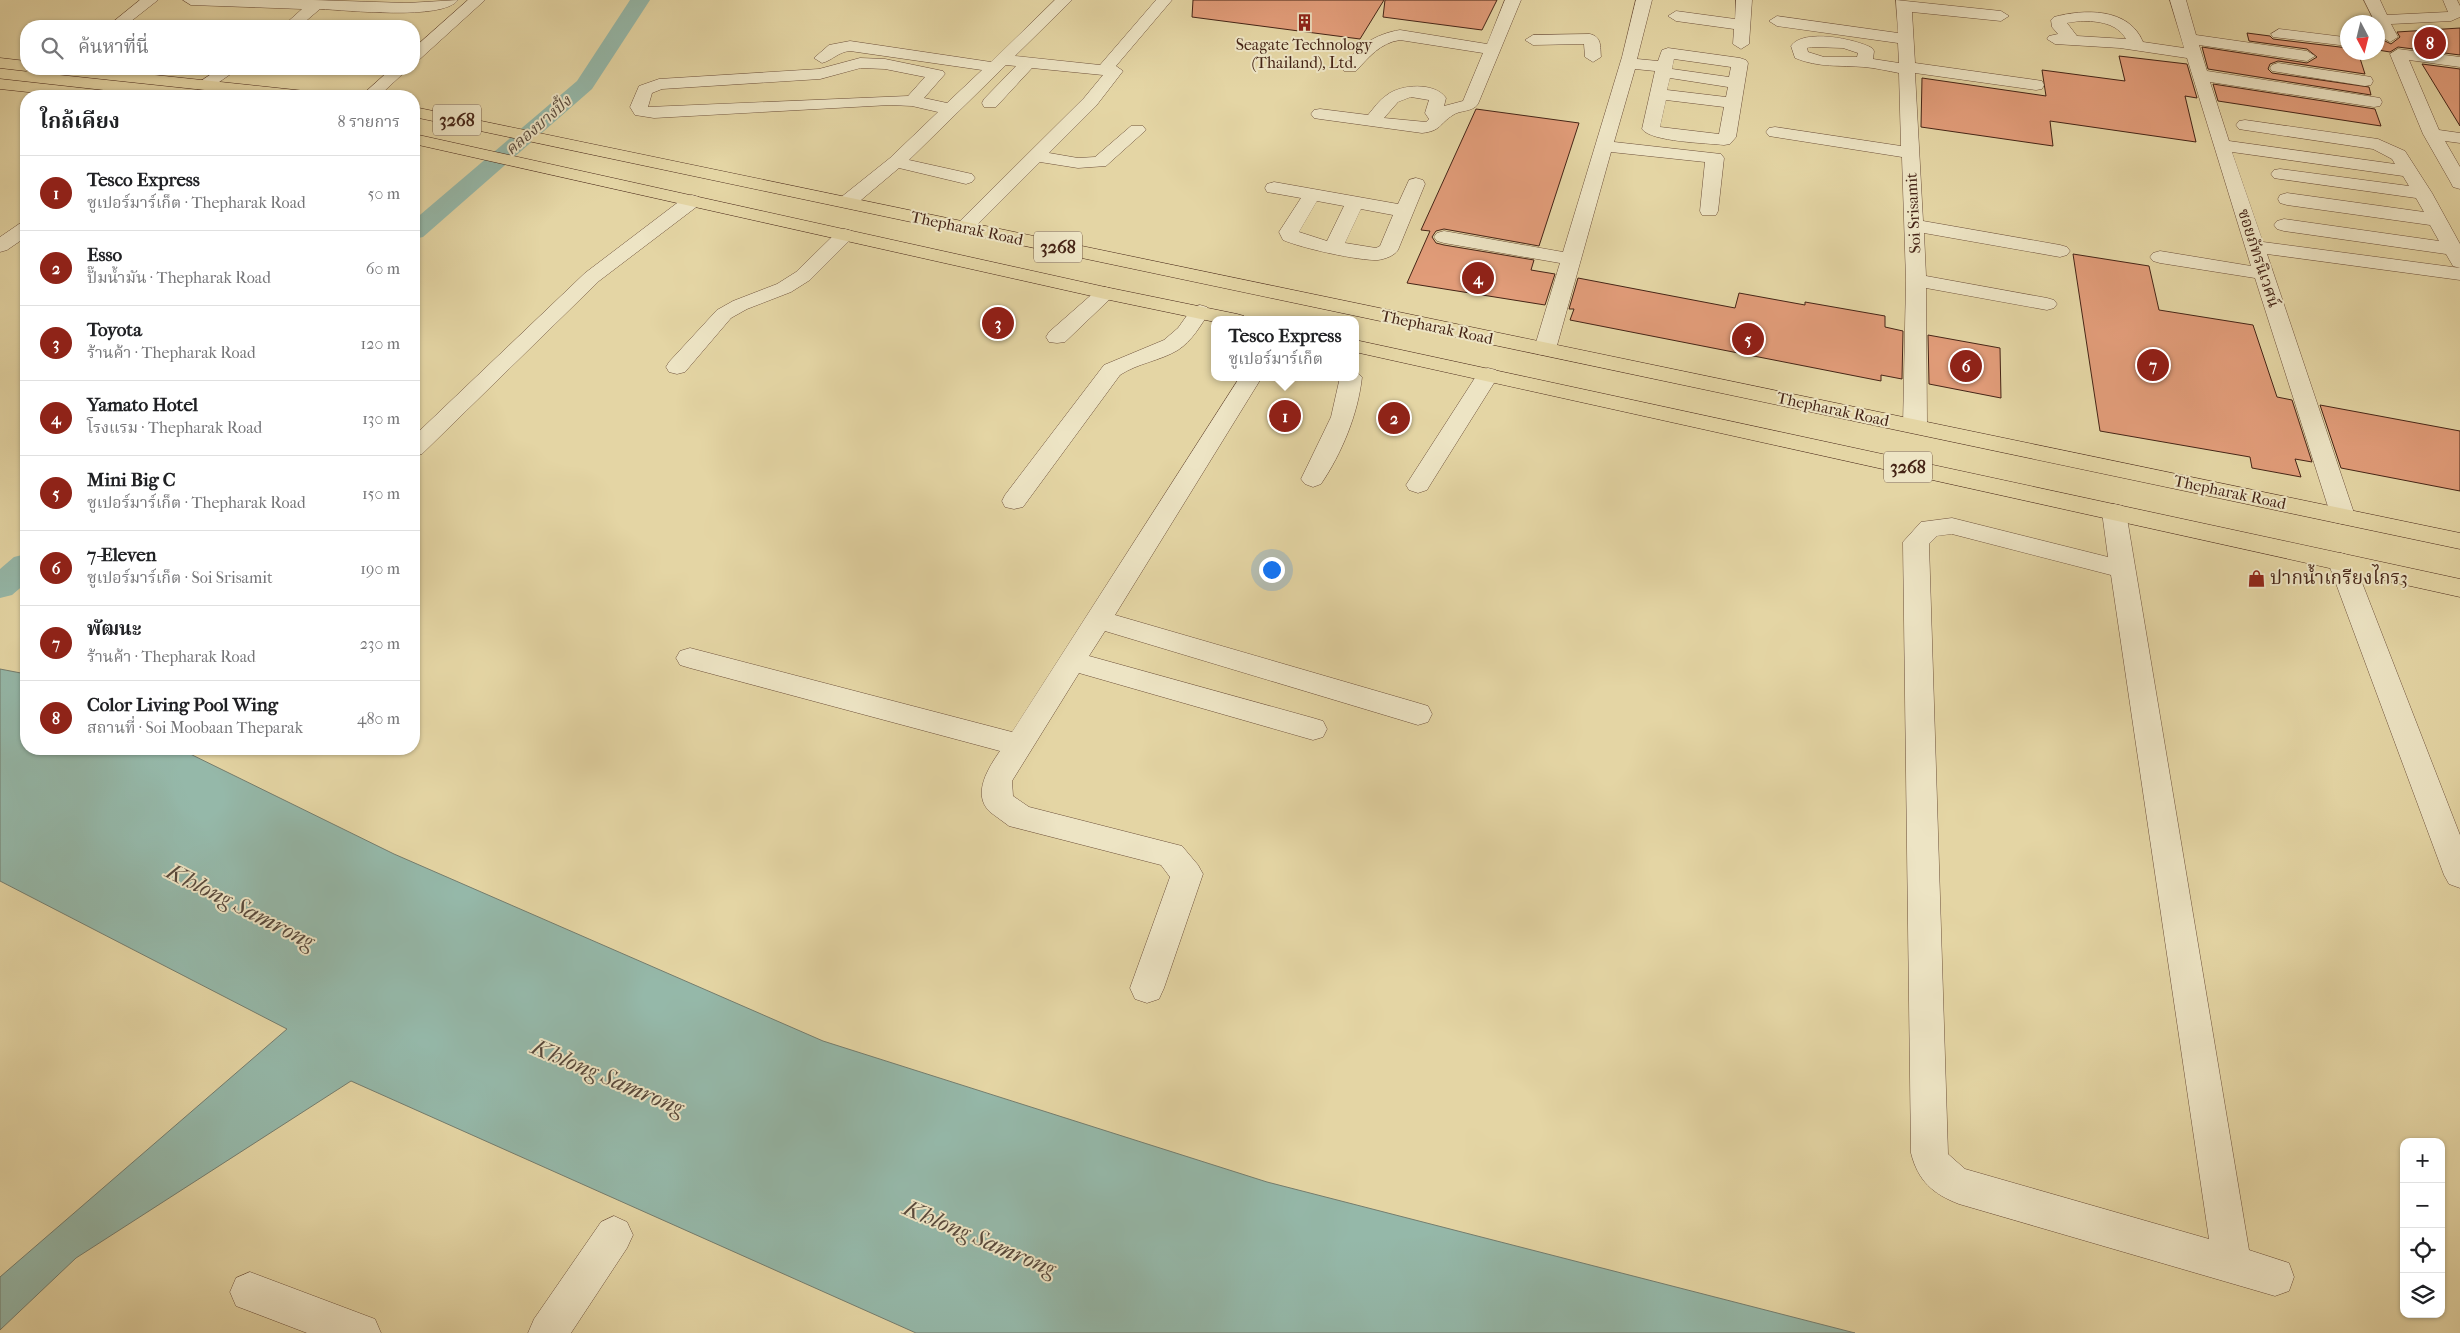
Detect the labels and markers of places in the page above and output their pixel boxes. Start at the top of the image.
building icon: Seagate Technology (Thailand), Ltd. [1294,13,1314,33]
pin: 8 [2414,24,2446,62]
place label: Seagate Technology (Thailand), Ltd. [1236,35,1373,72]
pin: 4 [1462,259,1494,297]
pin: 3 [982,304,1014,342]
pin: 5 [1732,320,1764,358]
pin: 7 [2137,346,2169,384]
pin: 6 [1950,347,1982,385]
pin: 1 [1269,397,1301,435]
pin: 2 [1378,399,1410,437]
place label: ปากน้ำเกรียงไกร3 [2270,563,2408,589]
shop icon: ปากน้ำเกรียงไกร3 [2246,568,2266,588]

